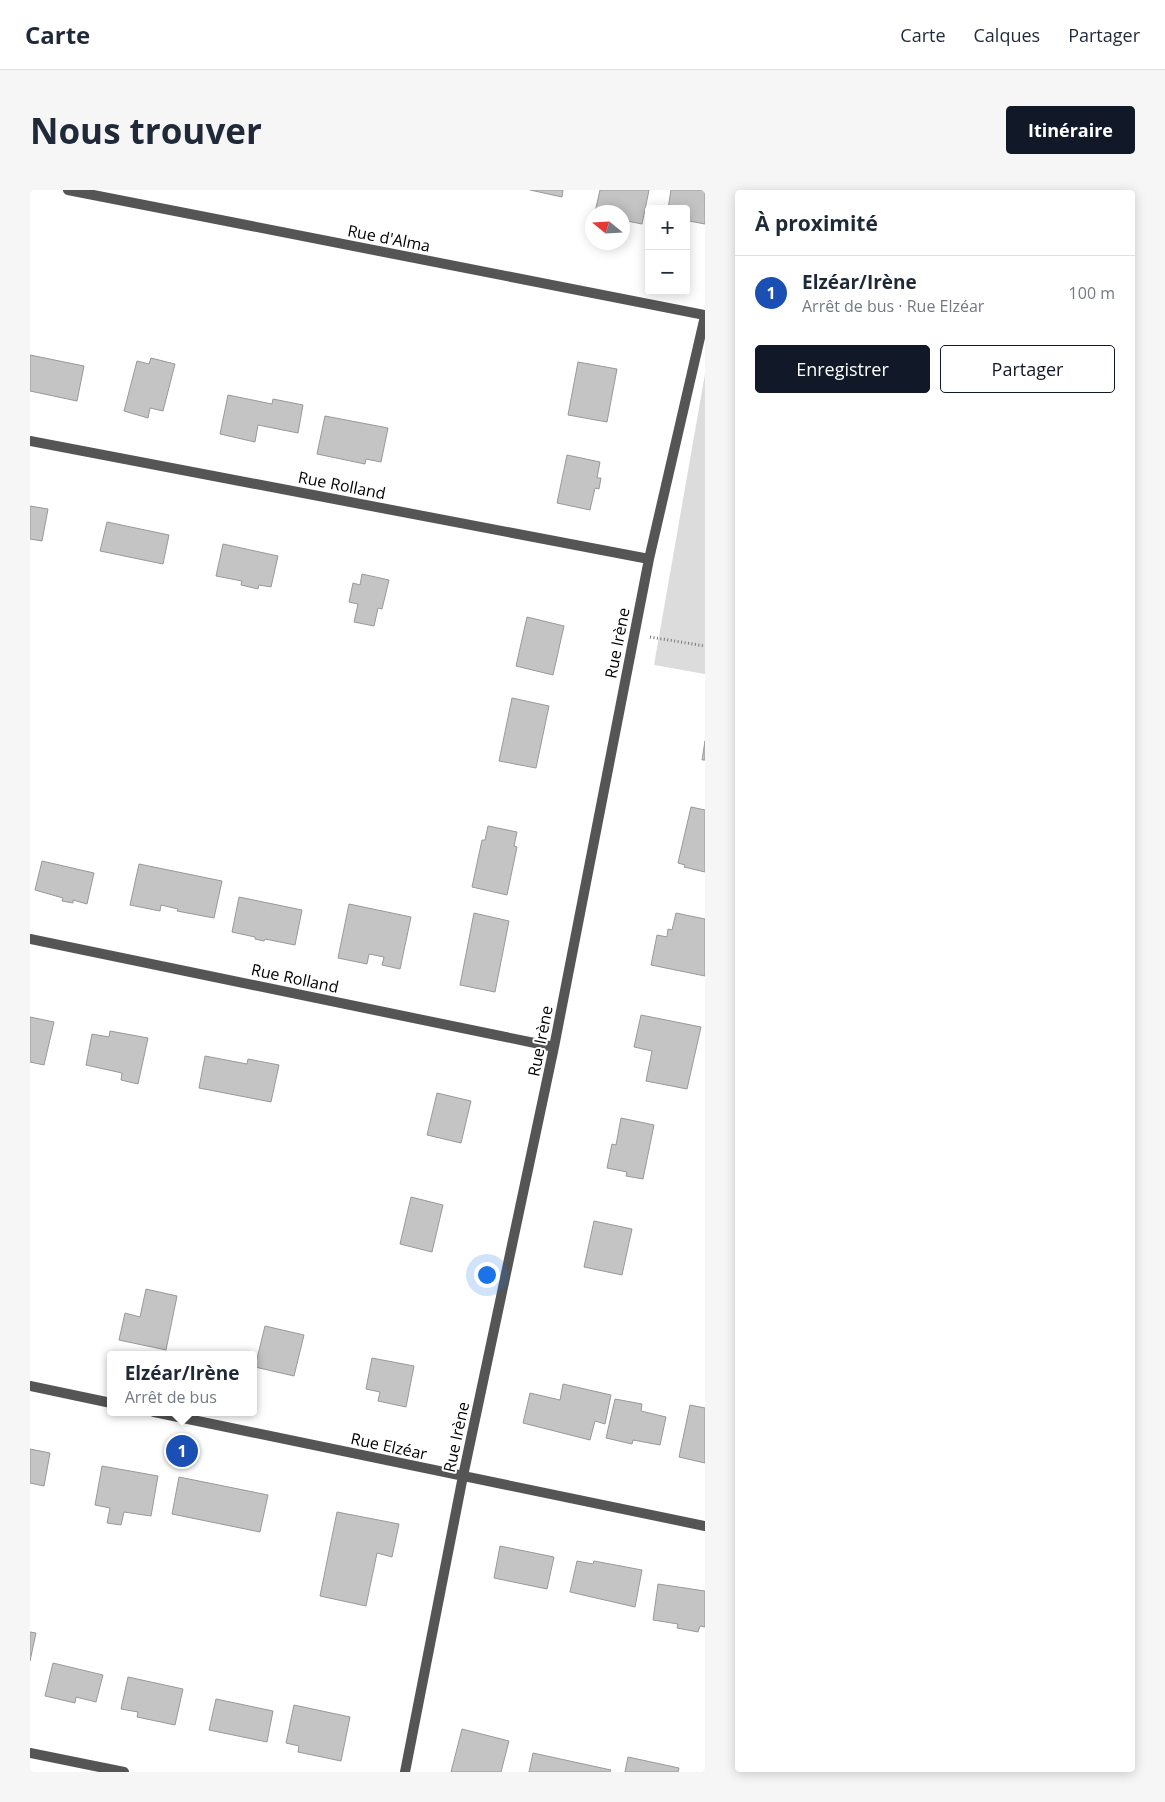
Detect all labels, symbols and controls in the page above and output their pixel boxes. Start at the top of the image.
text: Carte [25,18,90,51]
text: Carte [900,23,946,47]
text: Calques [974,23,1040,47]
text: Partager [1068,23,1140,47]
button: Itinéraire [1006,106,1135,154]
text: Nous trouver [30,107,262,154]
north arrow [585,205,630,250]
map controls [645,205,690,295]
button: + [645,205,690,250]
text: À proximité [755,209,878,237]
street label: Rue d'Alma [346,219,432,257]
button: − [645,250,690,295]
text: Elzéar/Irène [802,269,917,295]
text: 1 [766,282,776,304]
text: 100 m [1069,282,1115,304]
text: Arrêt de bus · Rue Elzéar [802,295,984,317]
button: Enregistrer [755,345,930,393]
button: Partager [940,345,1115,393]
street label: Rue Rolland [296,466,388,504]
street label: Rue Irène [599,606,635,680]
street label: Rue Rolland [249,958,341,998]
street label: Rue Irène [522,1004,558,1078]
your location [474,1262,500,1288]
popup [107,1351,257,1416]
text: Elzéar/Irène [125,1360,239,1386]
text: Arrêt de bus [125,1386,217,1408]
street label: Rue Irène [438,1400,474,1474]
street label: Rue Elzéar [349,1427,430,1465]
pin: 1 [166,1432,198,1470]

